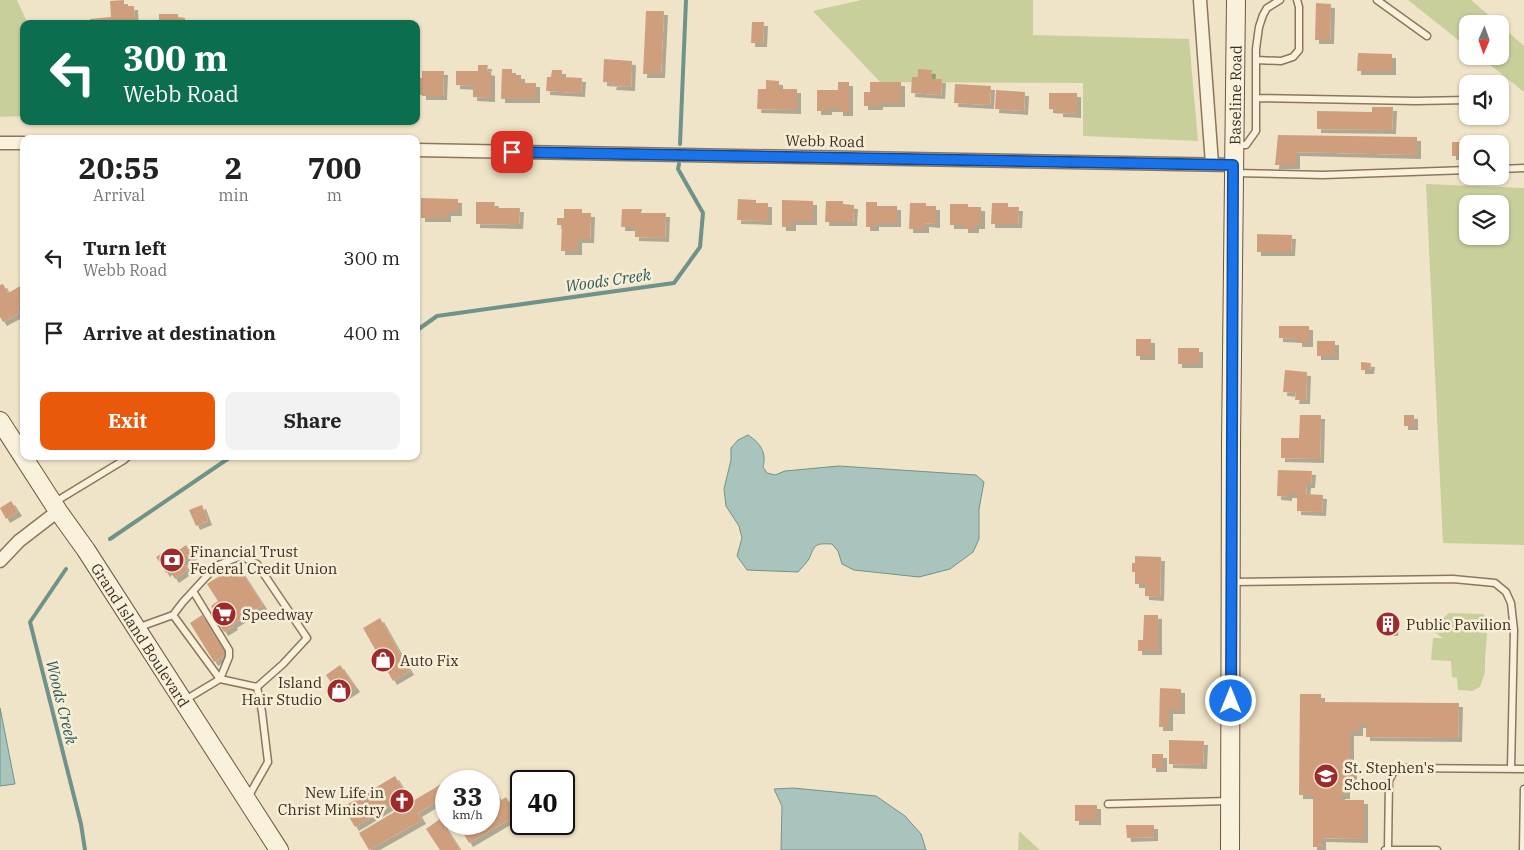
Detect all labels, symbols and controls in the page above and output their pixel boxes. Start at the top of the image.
north arrow [1459,15,1509,65]
map controls [1459,15,1509,245]
text: 300 m [123,35,228,81]
icon: left [40,40,105,105]
street label: Baseline Road [1225,45,1245,145]
button: sound [1459,75,1509,125]
text: Webb Road [123,79,239,108]
pin [491,131,533,173]
street label: Webb Road [785,131,865,151]
button: search [1459,135,1509,185]
icon: arrive [498,138,526,166]
text: 20:55 [79,148,160,187]
text: 2 [225,148,243,187]
text: 700 [307,148,361,187]
text: Arrival [93,185,145,205]
text: min [218,185,249,205]
text: m [327,185,342,205]
button: layers [1459,195,1509,245]
text: Turn left [83,236,166,260]
icon: left [40,244,68,272]
text: 300 m [343,246,400,270]
text: Webb Road [83,260,167,280]
water label: Woods Creek [564,264,653,296]
icon: arrive [40,319,68,347]
text: Arrive at destination [83,321,276,345]
text: 400 m [343,321,400,345]
button: Exit [40,392,215,450]
button: Share [225,392,400,450]
place label: Financial Trust Federal Credit Union [190,542,338,578]
bank icon: Financial Trust Federal Credit Union [159,547,185,573]
street label: Grand Island Boulevard [87,559,194,710]
supermarket icon: Speedway [211,601,237,627]
place label: Speedway [242,605,313,624]
building icon: Public Pavilion [1375,611,1401,637]
place label: Public Pavilion [1406,615,1512,634]
shop icon: Auto Fix [370,647,396,673]
place label: Auto Fix [400,651,459,670]
water label: Woods Creek [42,658,82,747]
place label: Island Hair Studio [241,673,322,709]
position arrow [1204,674,1256,726]
shop icon: Island Hair Studio [326,678,352,704]
place label: St. Stephen's School [1344,758,1434,794]
school or university icon: St. Stephen's School [1313,763,1339,789]
speed limit sign: 40 [510,770,575,835]
text: 33 [452,780,483,813]
place label: New Life in Christ Ministry [278,783,384,819]
church icon: New Life in Christ Ministry [389,788,415,814]
text: km/h [452,807,483,822]

